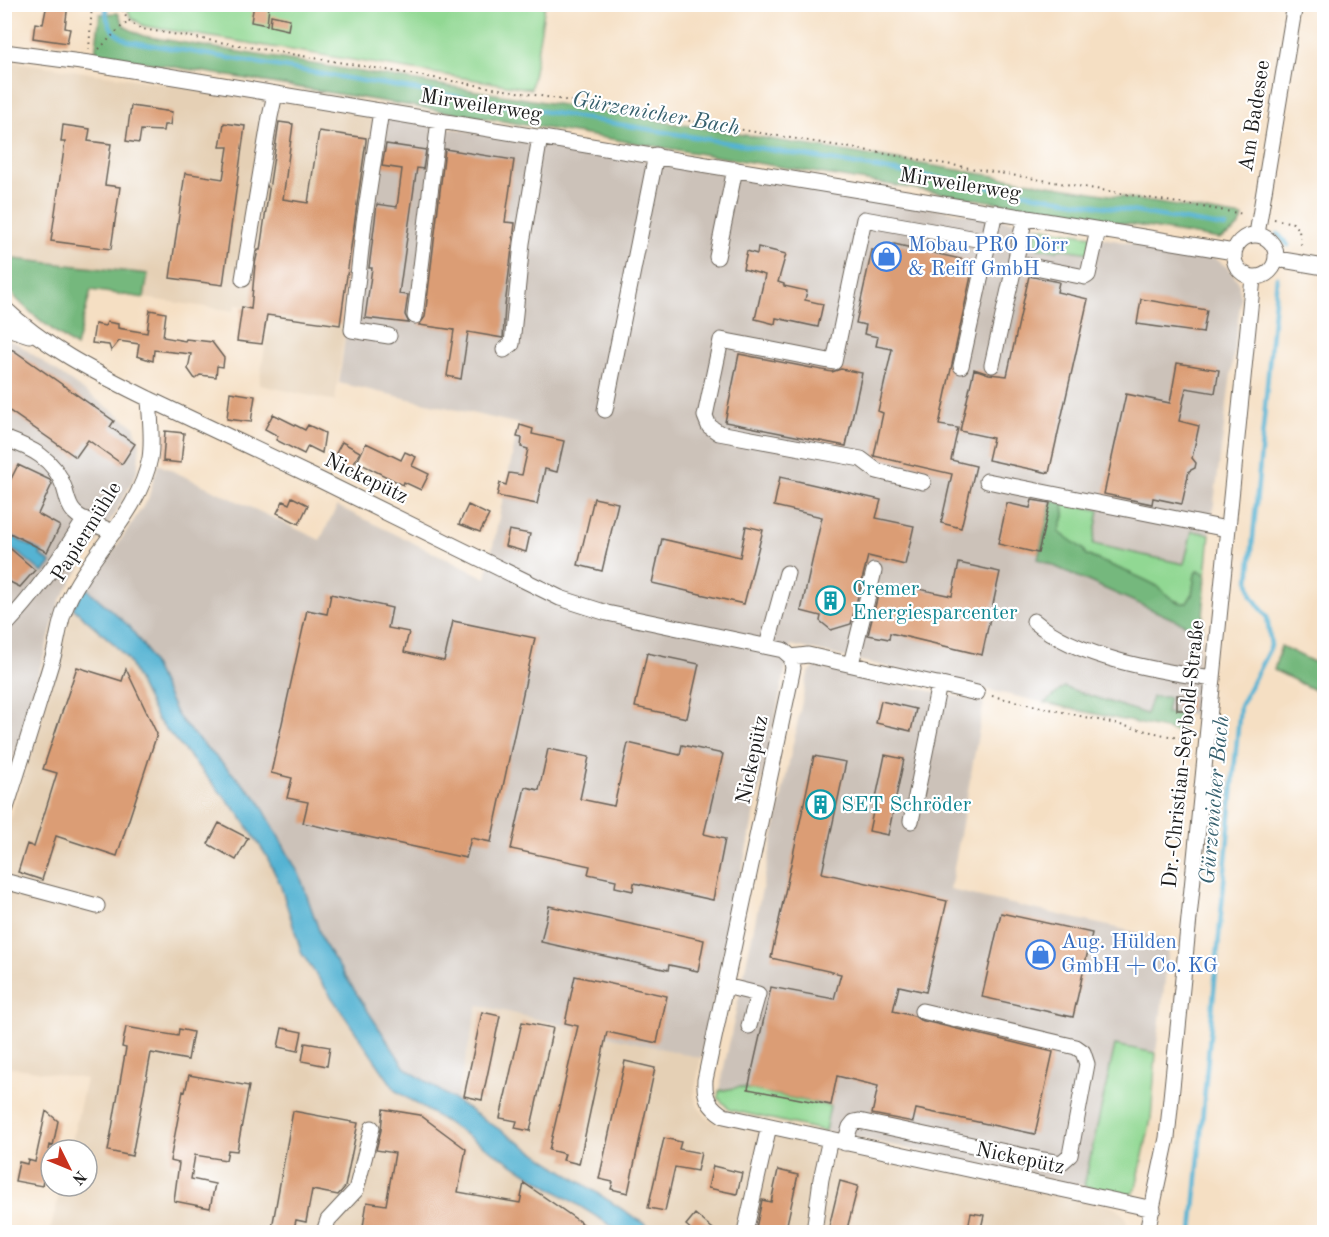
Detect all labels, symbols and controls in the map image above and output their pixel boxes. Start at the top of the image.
street label: Am Badesee [1236,59,1274,173]
street label: Mirweilerweg [419,86,544,126]
water label: Gürzenicher Bach [570,88,742,140]
street label: Mirweilerweg [898,165,1023,205]
place label: Mobau PRO Dörr & Reiff GmbH [908,235,1069,280]
shop icon: Mobau PRO Dörr & Reiff GmbH [871,241,903,273]
street label: Nickepütz [321,450,411,508]
street label: Papiermühle [48,478,126,586]
place label: Cremer Energiesparcenter [852,579,1018,624]
building icon: Cremer Energiesparcenter [815,585,847,617]
street label: Dr.-Christian-Seybold-Straße [1159,619,1209,889]
street label: Nickepütz [733,714,773,806]
water label: Gürzenicher Bach [1197,714,1233,886]
building icon: SET Schröder [804,789,836,821]
place label: SET Schröder [841,795,972,816]
place label: Aug. Hülden GmbH + Co. KG [1061,932,1218,977]
shop icon: Aug. Hülden GmbH + Co. KG [1024,938,1056,970]
north arrow [39,1138,99,1198]
street label: Nickepütz [974,1139,1066,1179]
text: N [68,1167,89,1187]

